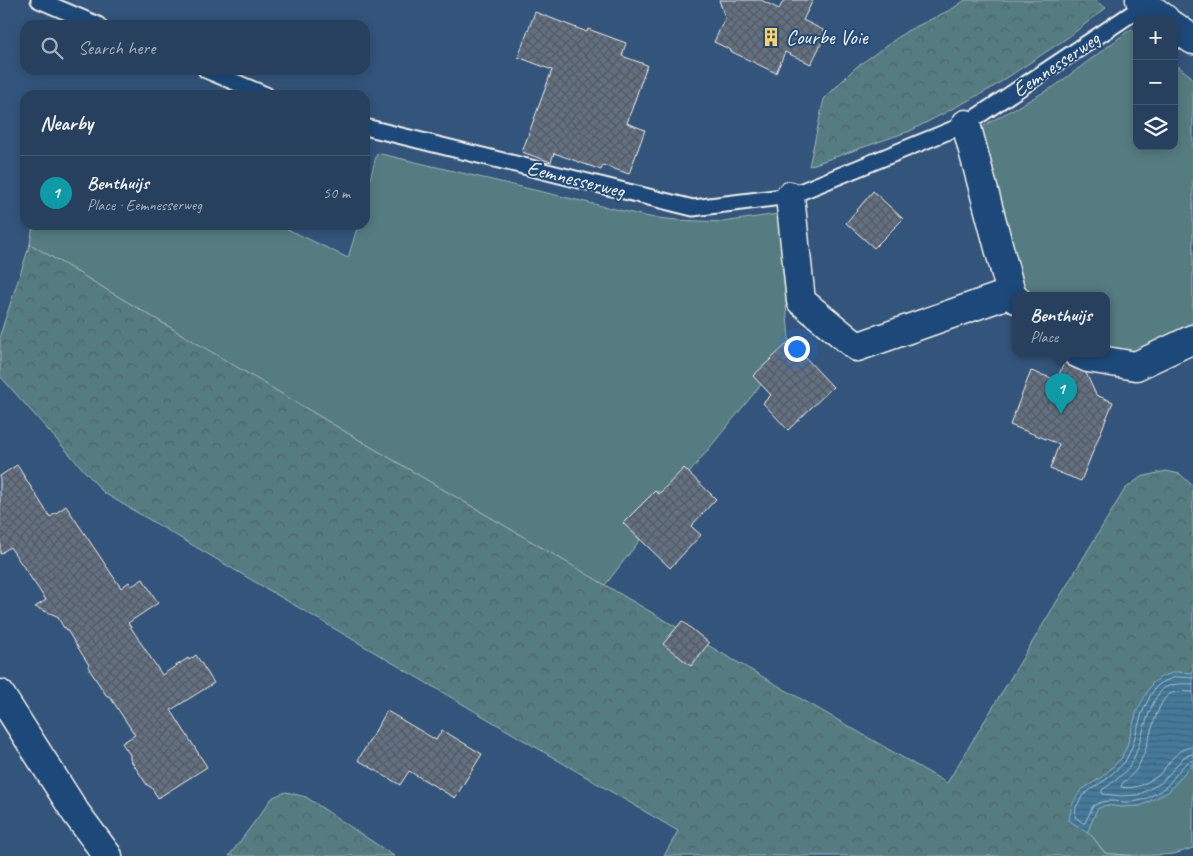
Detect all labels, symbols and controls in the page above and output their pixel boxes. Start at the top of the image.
map controls [1133,15,1178,150]
button: + [1133,15,1178,60]
search box [20,20,370,75]
place label: Courbe Voie [786,24,869,50]
street label: Eemnesserweg [1007,24,1106,103]
building icon: Courbe Voie [760,26,782,48]
icon: search [38,34,66,62]
text: Search here [78,36,155,60]
button: − [1133,60,1178,105]
button: layers [1133,105,1178,150]
text: Nearby [40,110,93,136]
street label: Eemnesserweg [524,154,629,204]
text: Benthuijs [87,171,149,195]
text: 1 [52,183,60,203]
text: 50 m [323,183,350,203]
text: Place · Eemnesserweg [87,195,202,215]
popup [1012,292,1110,357]
text: Benthuijs [1030,303,1092,327]
text: Place [1030,327,1058,347]
your location [784,336,810,362]
pin: 1 [1045,373,1077,414]

